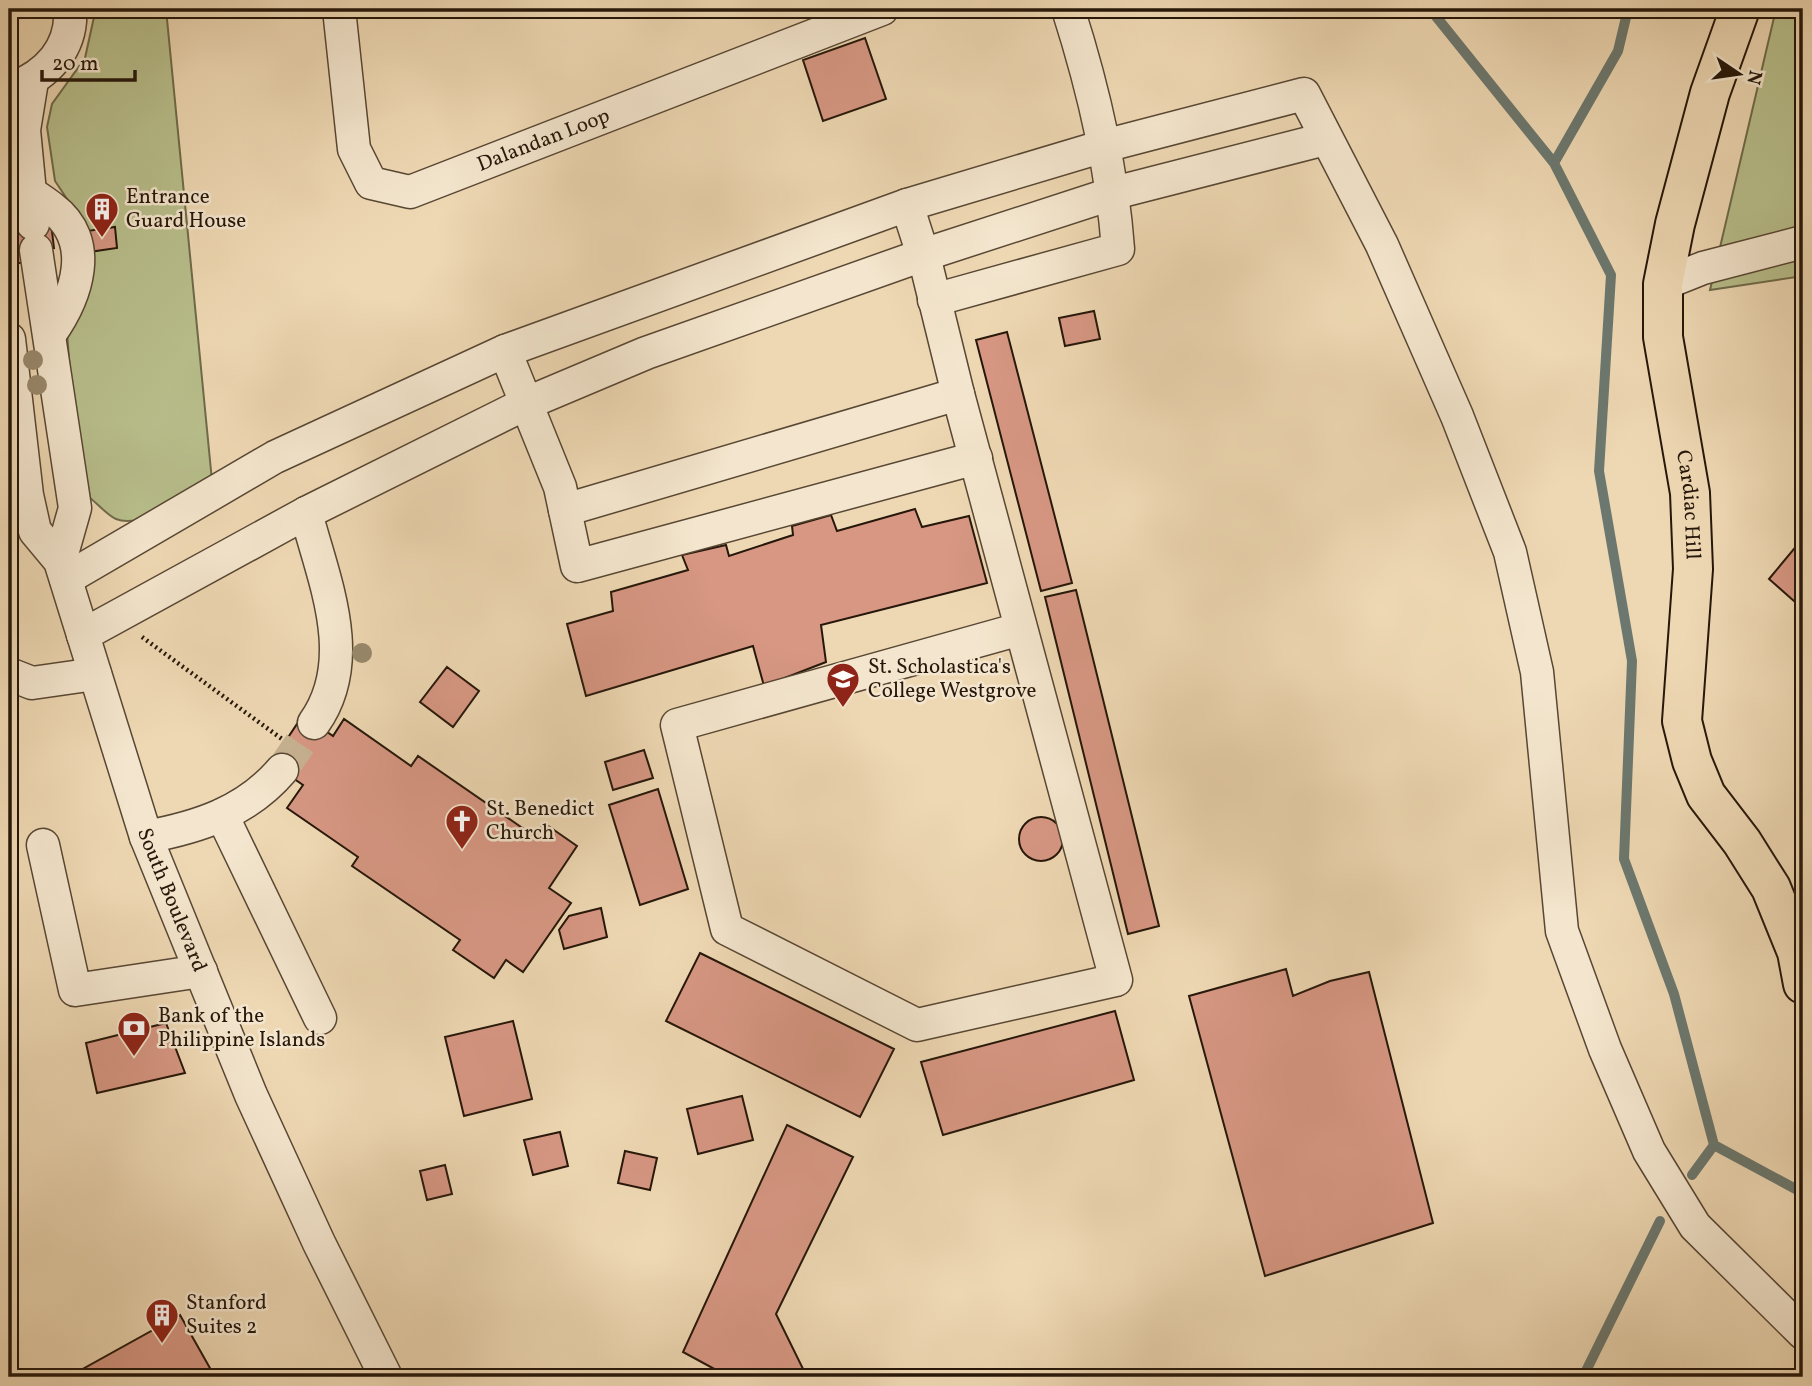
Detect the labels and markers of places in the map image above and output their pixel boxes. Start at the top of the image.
place label: Entrance Guard House [126,183,246,236]
building icon: Entrance Guard House [83,190,121,239]
place label: St. Scholastica's College Westgrove [868,653,1037,706]
school or university icon: St. Scholastica's College Westgrove [824,660,862,709]
place label: St. Benedict Church [486,795,595,848]
church icon: St. Benedict Church [443,802,481,851]
place label: Bank of the Philippine Islands [158,1002,325,1055]
bank icon: Bank of the Philippine Islands [115,1009,153,1058]
place label: Stanford Suites 2 [186,1289,267,1342]
building icon: Stanford Suites 2 [143,1296,181,1345]

